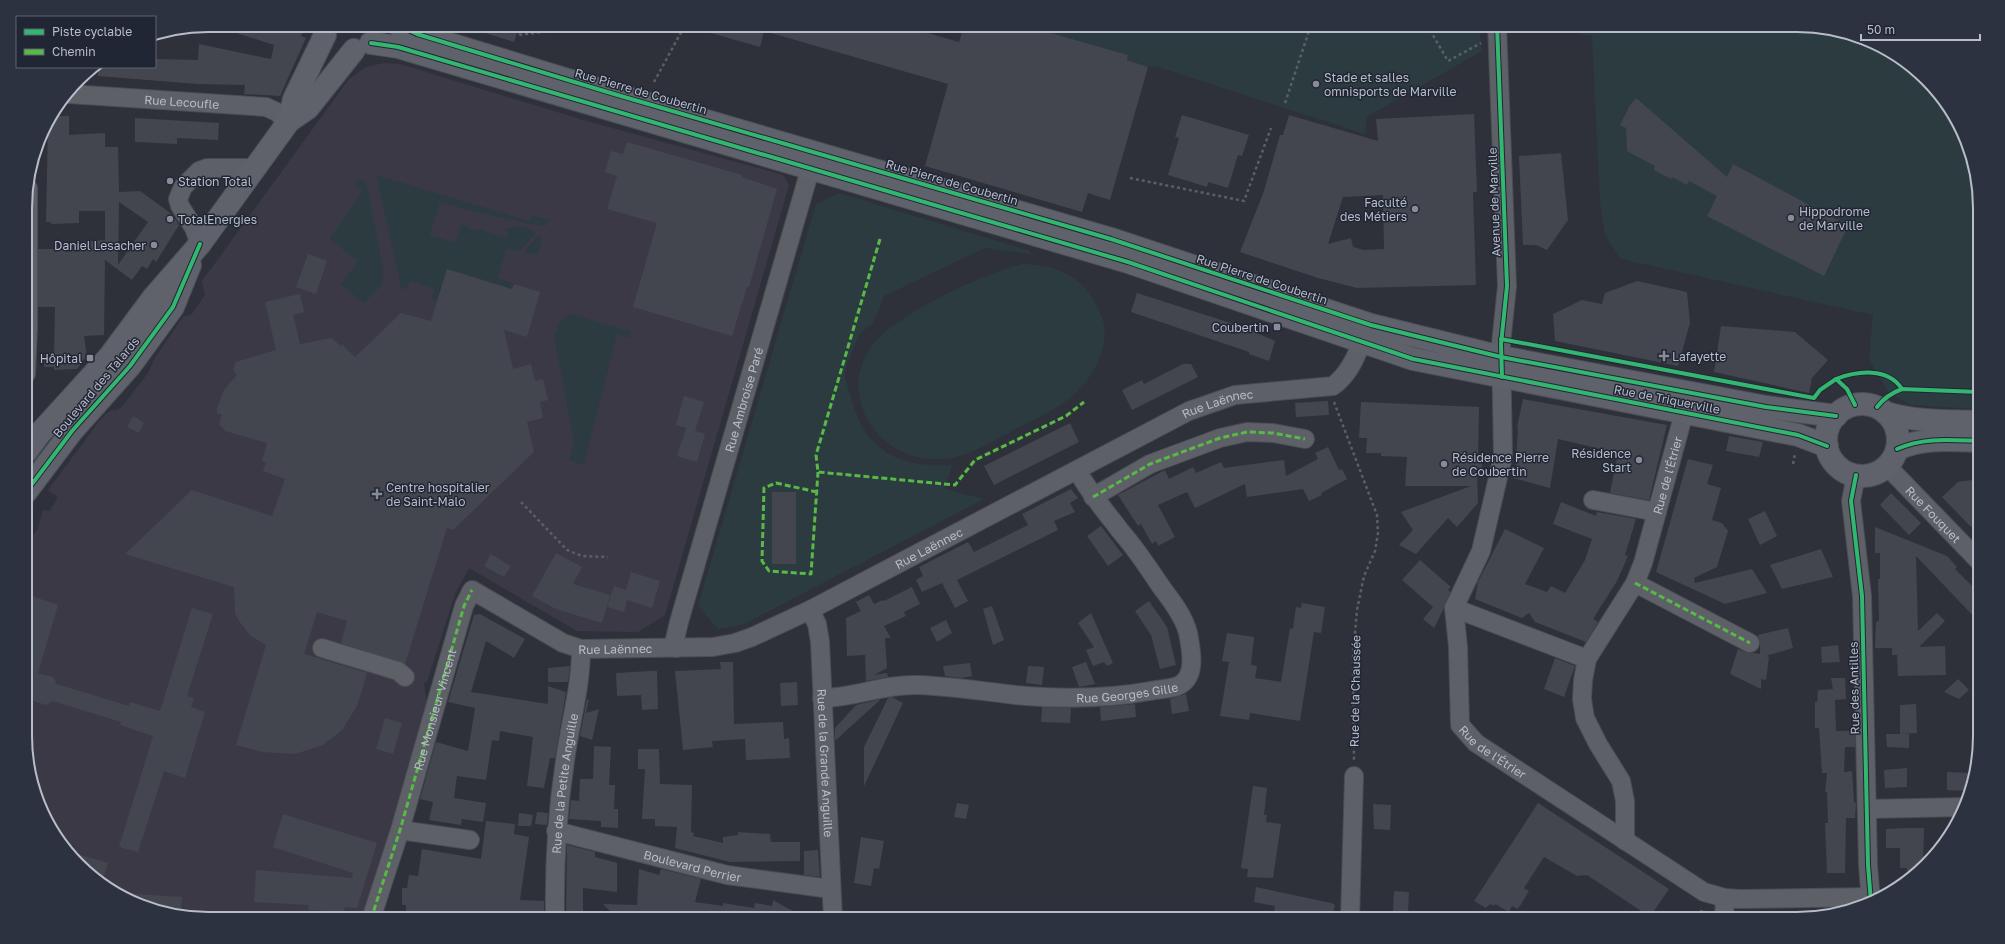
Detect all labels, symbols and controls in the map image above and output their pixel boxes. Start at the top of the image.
legend [16,16,156,68]
scale bar [1861,16,1980,42]
text: 50 m [1867,22,1895,37]
text: Piste cyclable [52,24,132,39]
text: Chemin [52,44,96,59]
street label: Rue Pierre de Coubertin [573,65,709,117]
place label: Stade et salles omnisports de Marville [1324,70,1456,99]
marker: Stade et salles omnisports de Marville [1311,79,1321,89]
street label: Rue Lecoufle [144,91,220,111]
street label: Avenue de Marville [1485,147,1503,257]
street label: Rue Pierre de Coubertin [884,156,1020,208]
place label: Station Total [178,174,252,189]
marker: Station Total [165,176,175,186]
place label: Faculté des Métiers [1340,195,1407,224]
marker: Faculté des Métiers [1410,204,1420,214]
place label: Hippodrome de Marville [1799,204,1870,233]
place label: TotalEnergies [178,212,257,227]
marker: Hippodrome de Marville [1786,213,1796,223]
marker: TotalEnergies [165,214,175,224]
place label: Daniel Lesacher [54,238,146,253]
marker: Daniel Lesacher [149,240,159,250]
street label: Rue Pierre de Coubertin [1195,251,1329,307]
place label: Coubertin [1212,320,1269,335]
marker: Coubertin [1272,322,1282,332]
street label: Boulevard des Talards [50,334,142,440]
street label: Rue Ambroise Paré [721,345,766,454]
place label: Lafayette [1672,349,1726,364]
place label: Hôpital [40,351,82,366]
marker: Lafayette [1659,351,1669,361]
marker: Hôpital [85,353,95,363]
street label: Rue de Triquerville [1613,381,1721,417]
street label: Rue Laënnec [1179,386,1254,421]
street label: Rue de l'Étrier [1649,434,1685,516]
place label: Résidence Start [1571,446,1631,475]
place label: Résidence Pierre de Coubertin [1452,450,1549,479]
marker: Résidence Start [1634,455,1644,465]
marker: Résidence Pierre de Coubertin [1439,459,1449,469]
place label: Centre hospitalier de Saint-Malo [386,480,490,509]
street label: Rue Fouquet [1903,483,1965,546]
marker: Centre hospitalier de Saint-Malo [371,488,383,500]
street label: Rue Laënnec [892,524,965,572]
street label: Rue de la Chaussée [1347,635,1363,747]
street label: Rue Laënnec [578,640,653,657]
street label: Rue des Antilles [1846,641,1862,735]
street label: Rue Monsieur Vincent [410,647,459,772]
street label: Rue Georges Gille [1076,679,1180,705]
street label: Rue de la Grande Anguille [815,688,837,838]
street label: Rue de la Petite Anguille [548,712,581,854]
street label: Rue de l'Étrier [1456,722,1530,782]
street label: Boulevard Perrier [642,846,743,884]

